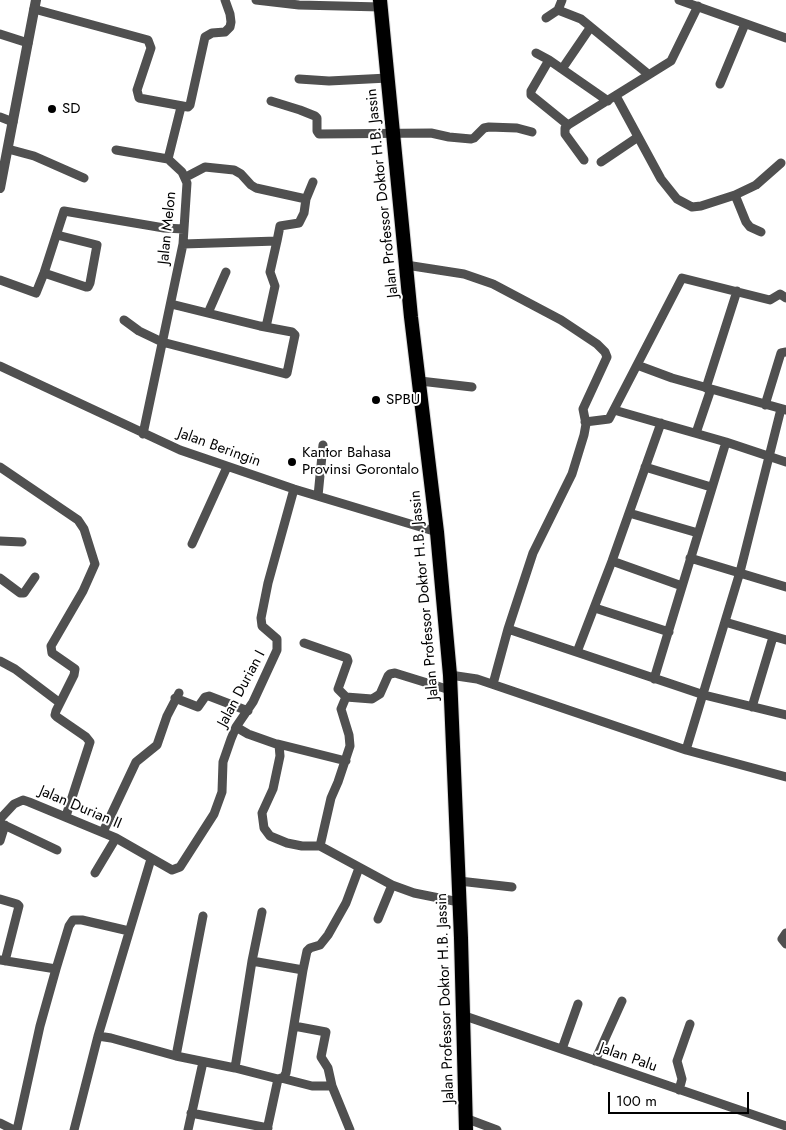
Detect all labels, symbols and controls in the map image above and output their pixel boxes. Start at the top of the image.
street label: Jalan Professor Doktor H.B. Jassin [363,87,403,299]
place label: SD [62,100,80,118]
marker: SD [46,103,58,115]
street label: Jalan Melon [155,191,181,265]
place label: SPBU [386,391,420,409]
marker: SPBU [370,394,382,406]
street label: Jalan Beringin [175,425,263,471]
place label: Kantor Bahasa Provinsi Gorontalo [302,444,419,479]
marker: Kantor Bahasa Provinsi Gorontalo [286,456,298,468]
street label: Jalan Professor Doktor H.B. Jassin [407,489,443,701]
street label: Jalan Durian I [214,648,270,730]
street label: Jalan Durian II [36,783,124,833]
street label: Jalan Professor Doktor H.B. Jassin [433,893,459,1103]
street label: Jalan Palu [597,1040,659,1076]
scale bar [611,1082,752,1114]
text: 100 m [616,1090,657,1112]

